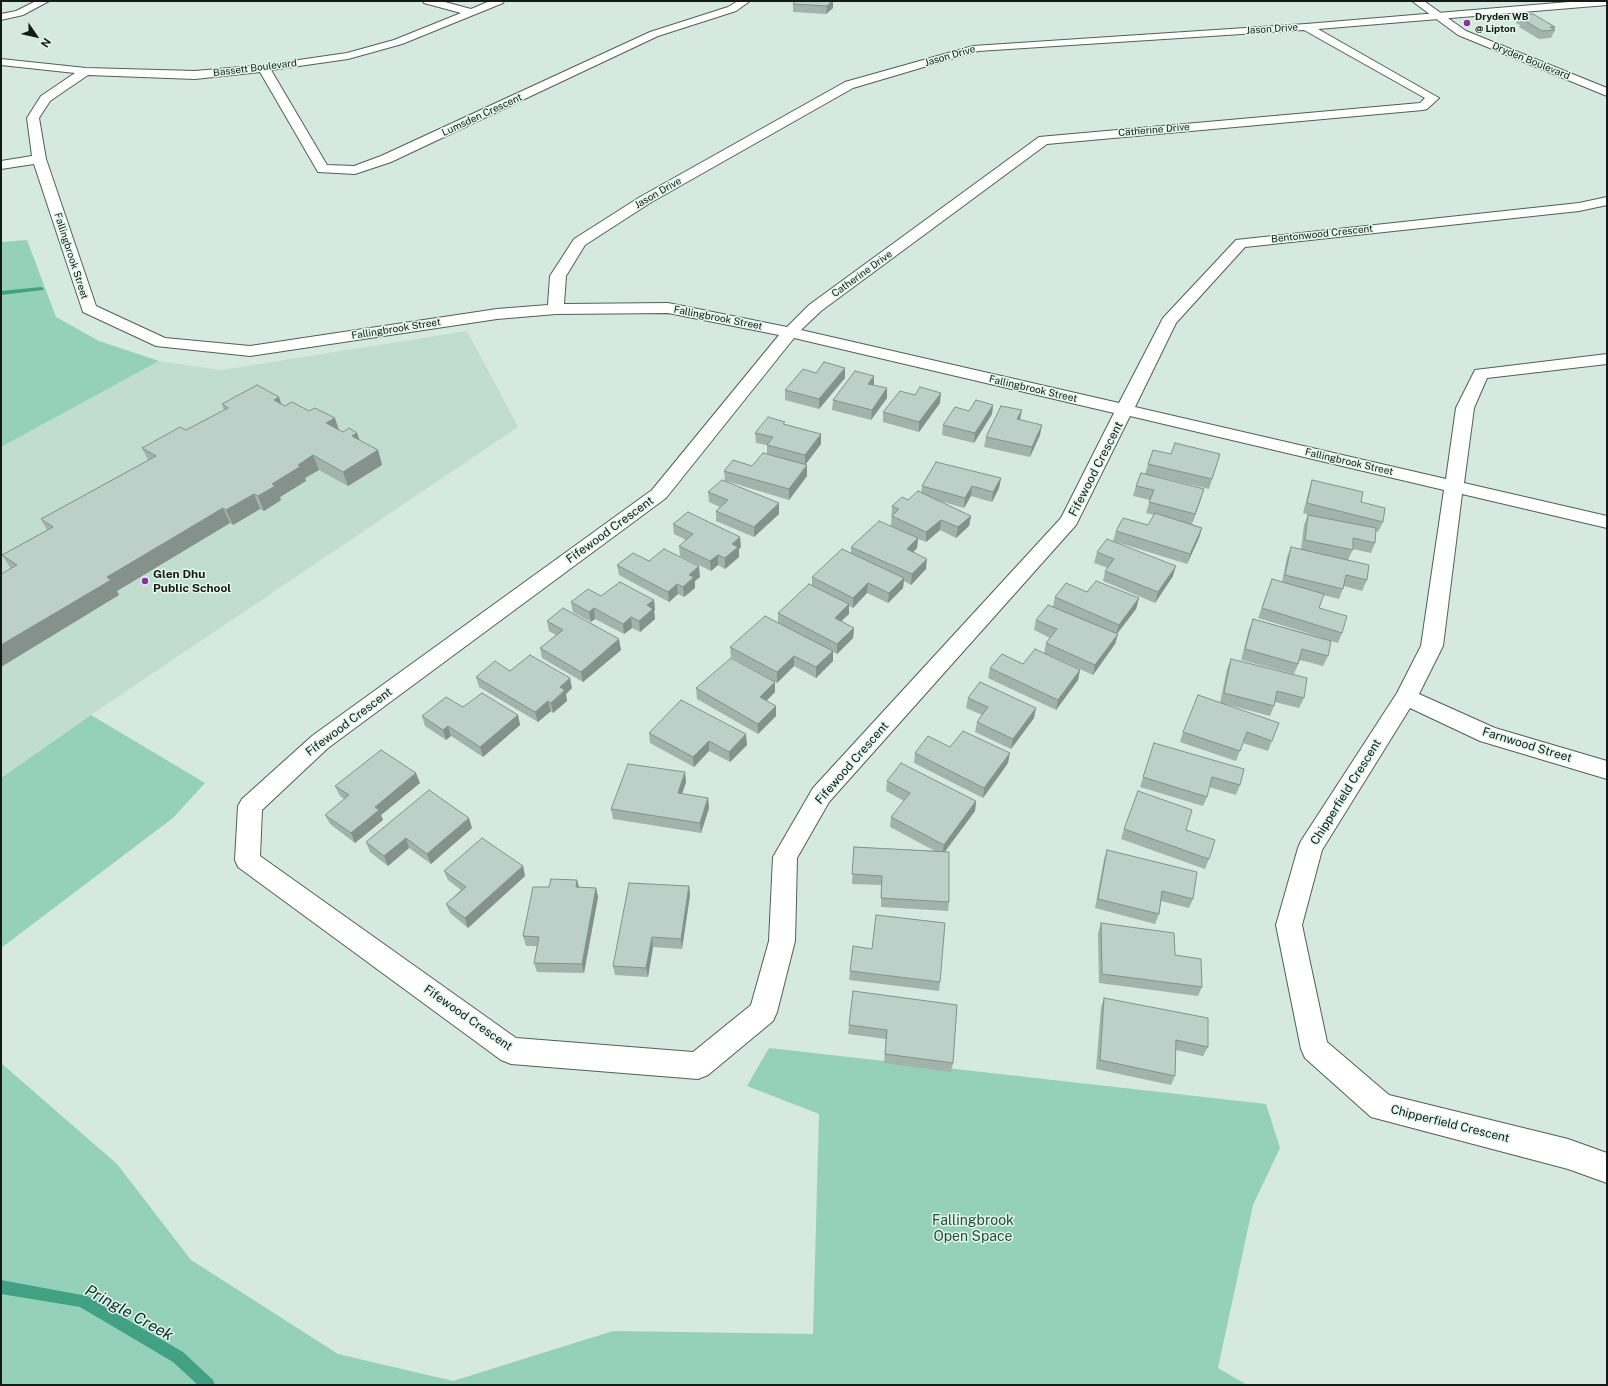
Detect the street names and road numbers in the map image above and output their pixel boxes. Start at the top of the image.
street label: Jason Drive [1246,21,1298,37]
street label: Dryden Boulevard [1490,40,1572,82]
street label: Jason Drive [923,43,977,69]
street label: Bassett Boulevard [212,57,298,79]
street label: Lumsden Crescent [440,91,524,139]
street label: Catherine Drive [1118,121,1190,139]
street label: Jason Drive [632,175,684,211]
street label: Fallingbrook Street [51,211,91,301]
street label: Bentonwood Crescent [1271,223,1373,245]
street label: Catherine Drive [829,248,895,300]
street label: Fallingbrook Street [673,304,763,332]
street label: Fallingbrook Street [351,316,441,342]
street label: Fallingbrook Street [988,373,1078,405]
street label: Fifewood Crescent [1066,419,1126,519]
street label: Fallingbrook Street [1304,446,1394,478]
street label: Fifewood Crescent [563,493,657,567]
street label: Fifewood Crescent [303,685,395,759]
street label: Fifewood Crescent [812,719,892,807]
street label: Farnwood Street [1480,725,1574,765]
street label: Chipperfield Crescent [1308,736,1384,848]
street label: Fifewood Crescent [421,982,515,1054]
street label: Chipperfield Crescent [1389,1102,1511,1146]

